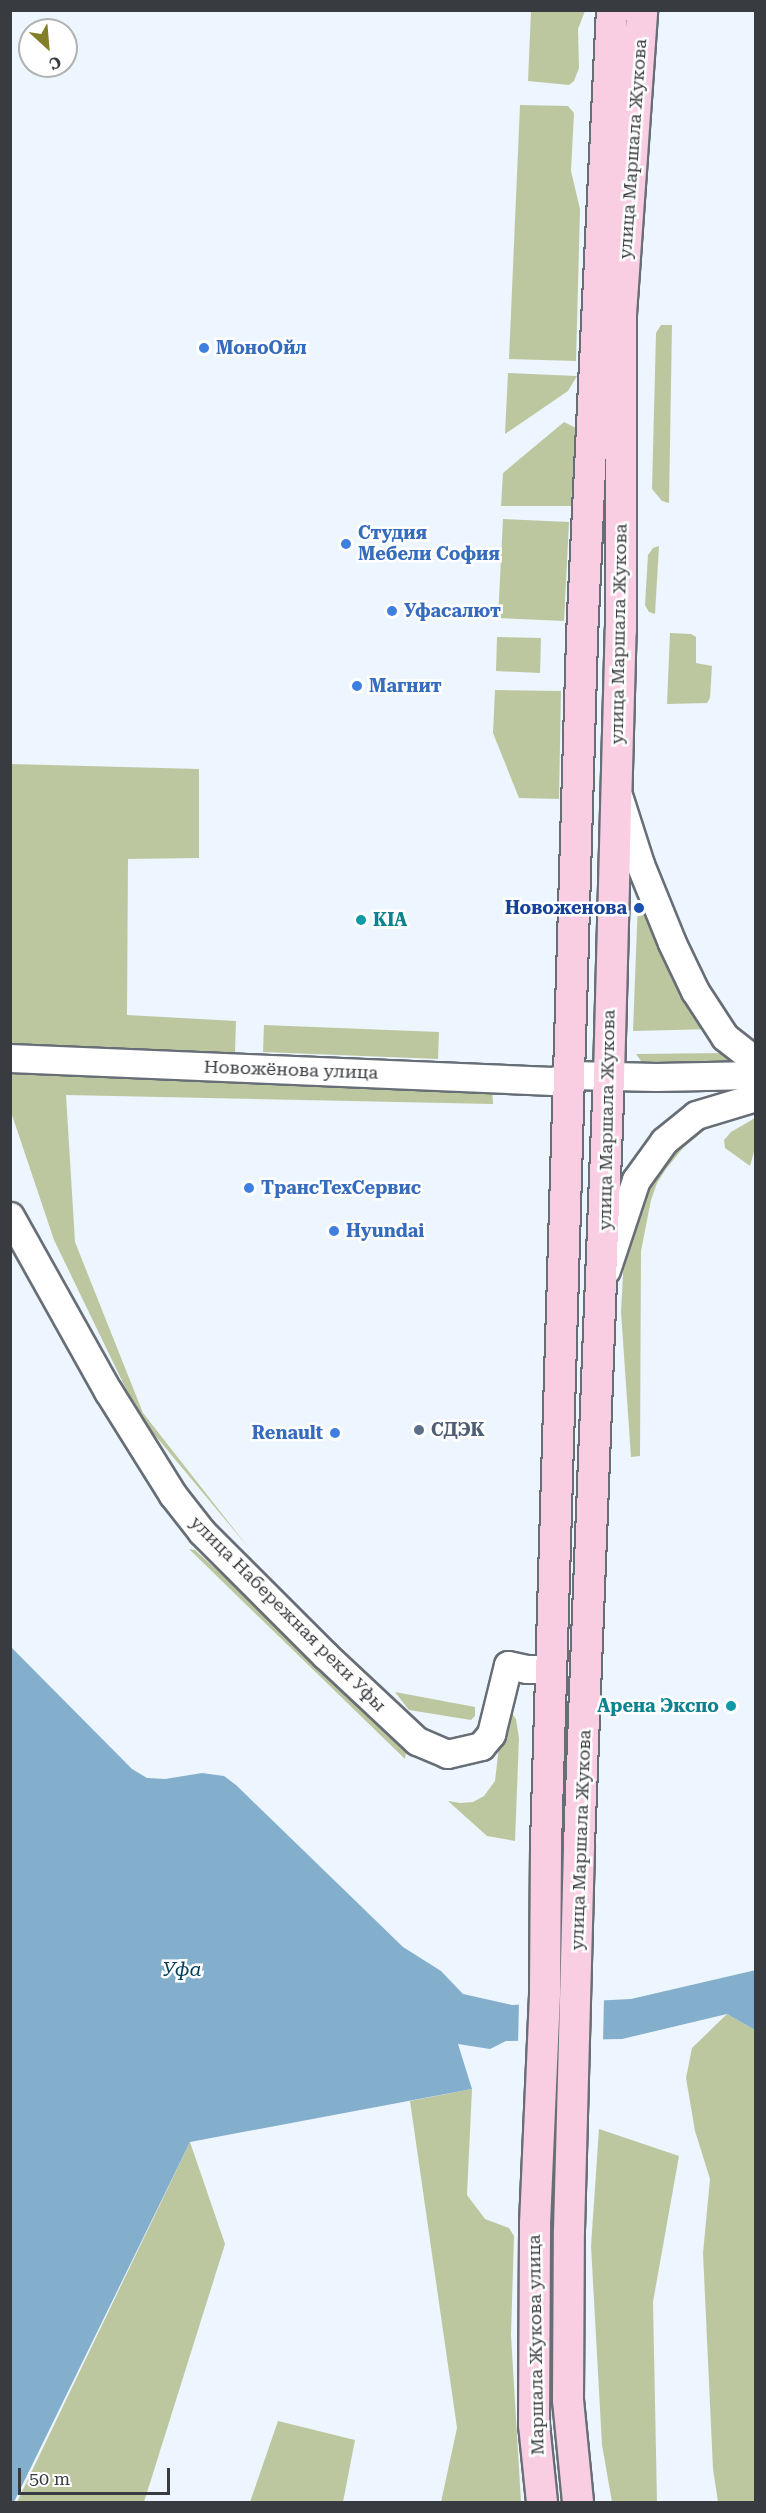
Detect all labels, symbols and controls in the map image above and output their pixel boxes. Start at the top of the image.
north arrow [18,18,78,78]
street label: улица Маршала Жукова [615,38,651,260]
text: С [46,52,64,74]
place label: МоноОйл [216,337,307,359]
marker: МоноОйл [197,341,211,355]
place label: Студия Мебели София [358,523,500,566]
street label: улица Маршала Жукова [606,523,632,745]
marker: Студия Мебели София [339,537,353,551]
place label: Уфасалют [404,600,501,622]
marker: Уфасалют [385,604,399,618]
place label: Магнит [369,675,442,697]
marker: Магнит [350,679,364,693]
place label: Новоженова [505,897,627,919]
marker: Новоженова [632,901,646,915]
place label: KIA [373,909,407,931]
marker: KIA [354,913,368,927]
street label: улица Маршала Жукова [594,1009,620,1231]
street label: Новожёнова улица [203,1056,379,1084]
place label: ТрансТехСервис [261,1177,421,1199]
marker: ТрансТехСервис [242,1181,256,1195]
place label: Hyundai [346,1220,424,1242]
marker: Hyundai [327,1224,341,1238]
place label: СДЭК [431,1419,485,1441]
place label: Renault [252,1422,323,1444]
marker: СДЭК [412,1423,426,1437]
marker: Renault [328,1426,342,1440]
street label: улица Набережная реки Уфы [186,1512,390,1716]
place label: Арена Экспо [597,1695,719,1717]
marker: Арена Экспо [724,1699,738,1713]
street label: улица Маршала Жукова [566,1729,596,1951]
water label: Уфа [162,1957,202,1981]
street label: Маршала Жукова улица [523,2234,549,2456]
scale bar [21,2456,172,2494]
text: 50 m [29,2468,70,2489]

